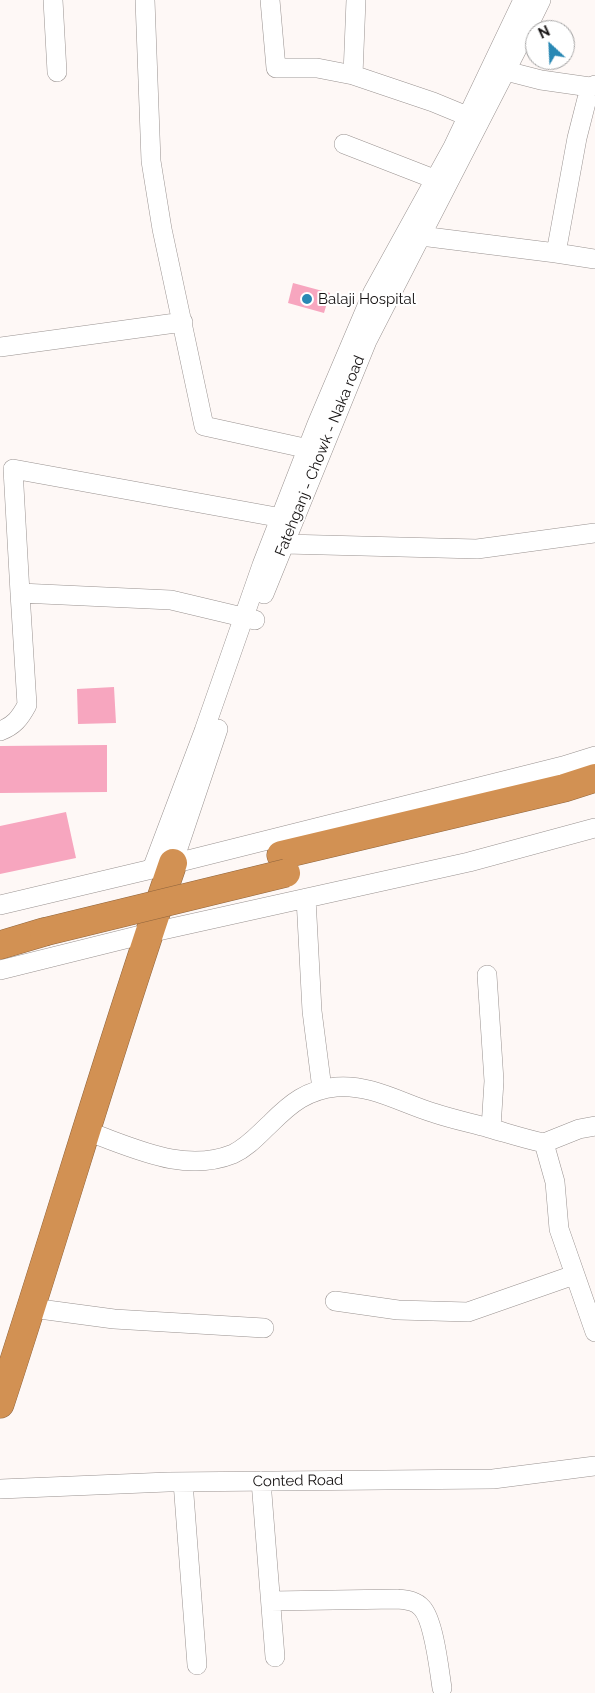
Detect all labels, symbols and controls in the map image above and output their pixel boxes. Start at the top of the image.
north arrow [525,20,575,70]
text: N [536,23,552,42]
place label: Balaji Hospital [318,290,416,308]
marker: Balaji Hospital [300,292,314,306]
street label: Fatehganj - Chowk - Naka road [271,353,369,559]
street label: Conted Road [252,1471,344,1491]

